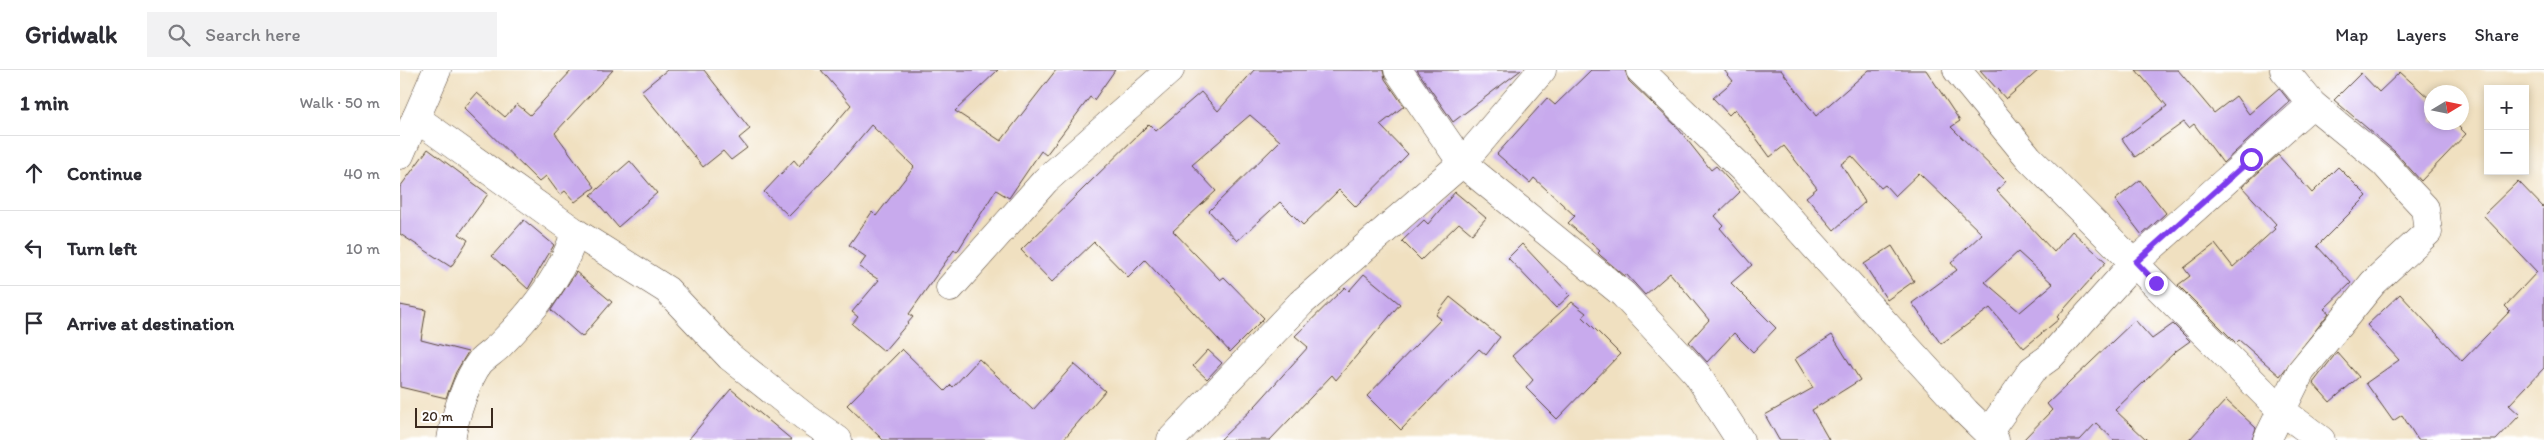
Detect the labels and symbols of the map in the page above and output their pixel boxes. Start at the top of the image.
north arrow [2424,85,2469,130]
route start [2240,148,2263,171]
route end [2145,272,2168,295]
scale bar [415,405,492,428]

